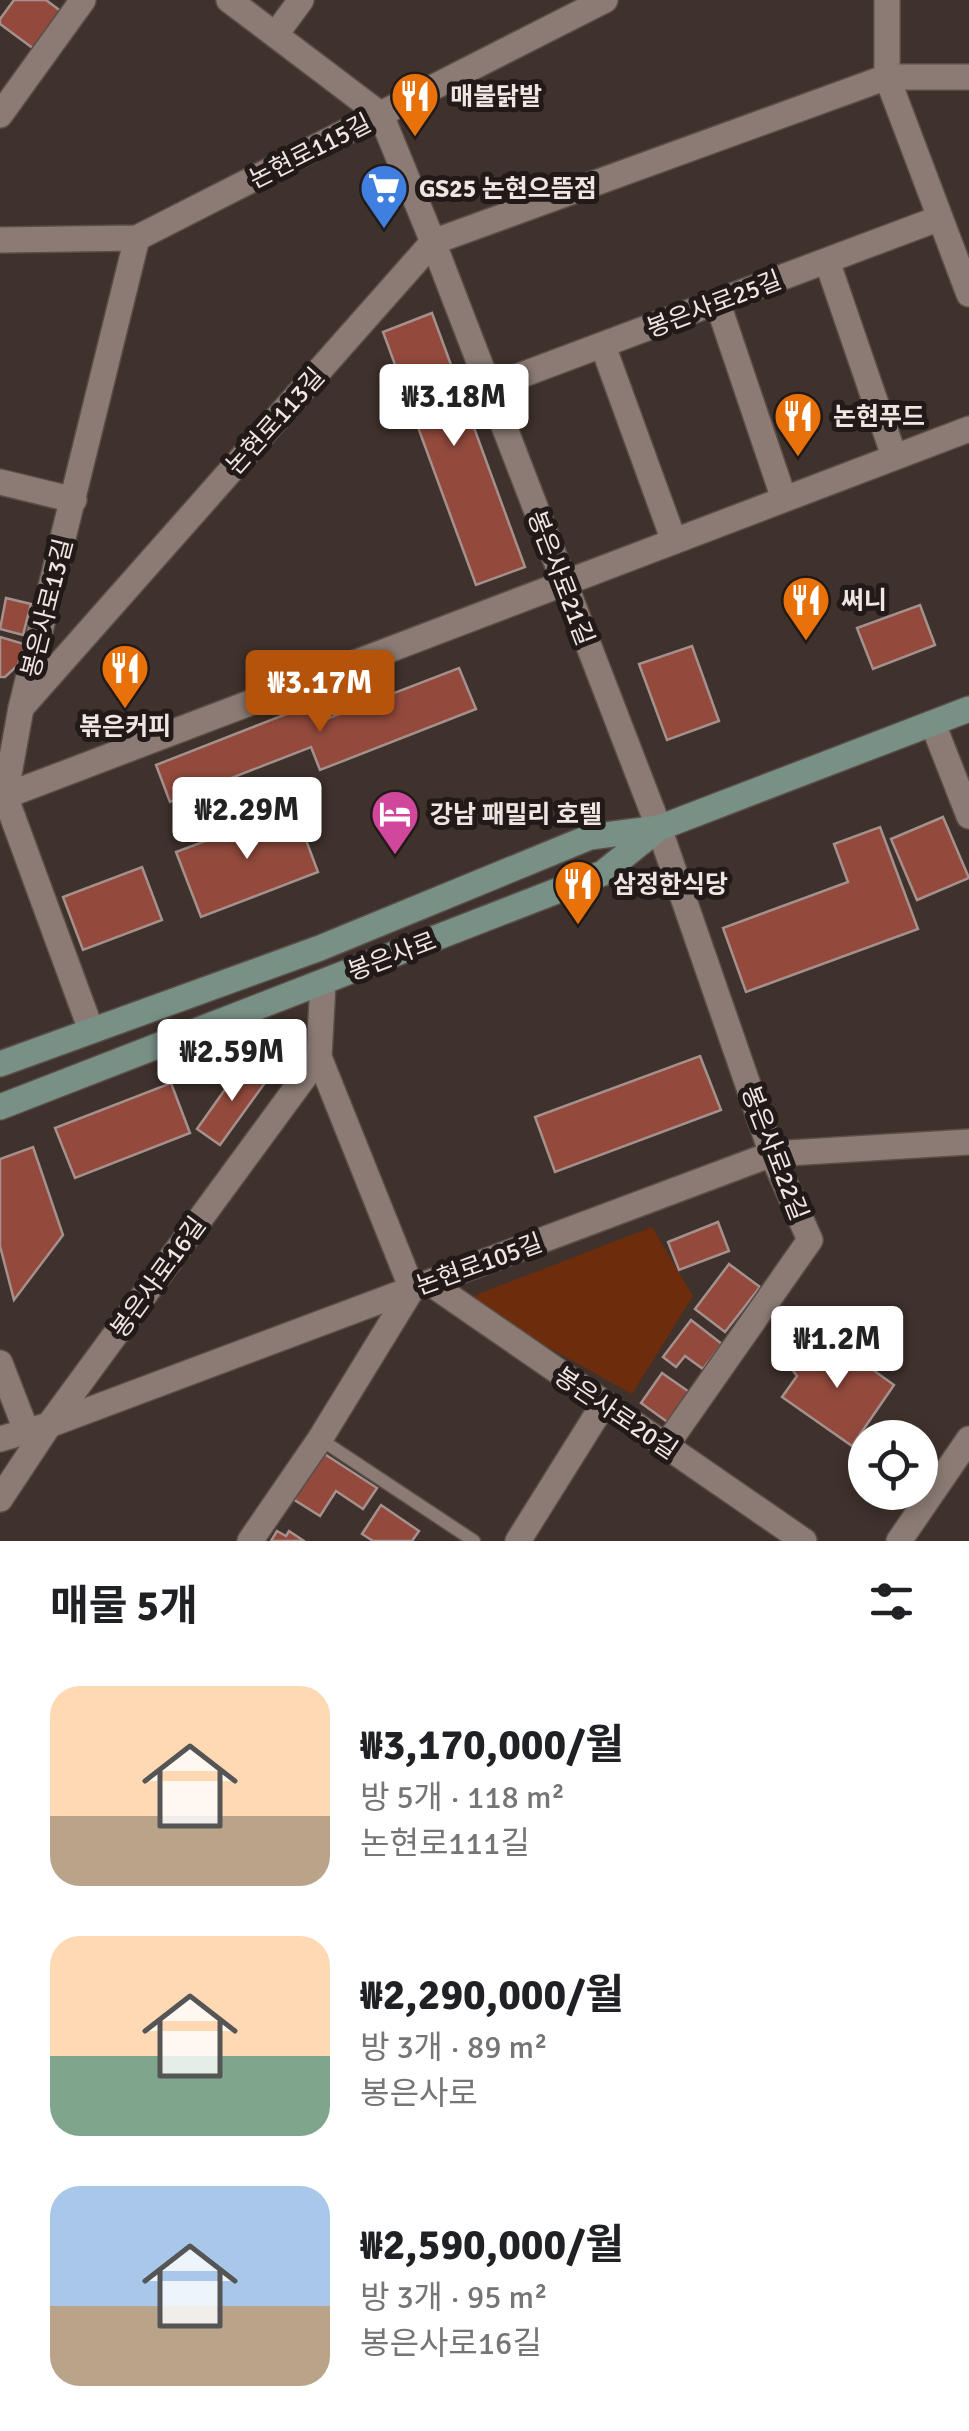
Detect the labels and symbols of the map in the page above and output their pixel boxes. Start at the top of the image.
restaurant icon: 매불닭발 [389,70,441,138]
place label: 매불닭발 [450,81,542,112]
street label: 논현로115길 [244,107,376,195]
supermarket icon: GS25 논현으뜸점 [358,162,410,230]
place label: GS25 논현으뜸점 [419,173,597,204]
street label: 봉은사로25길 [642,264,786,344]
street label: 논현로113길 [219,361,331,481]
pin: ₩3.18M [373,364,535,449]
restaurant icon: 논현푸드 [772,390,824,458]
place label: 논현푸드 [833,401,925,432]
street label: 봉은사로21길 [521,506,601,650]
street label: 봉은사로13길 [15,535,79,681]
restaurant icon: 써니 [780,574,832,642]
place label: 써니 [841,585,887,616]
restaurant icon: 볶은커피 [99,642,151,710]
pin: ₩3.17M [239,650,401,735]
place label: 볶은커피 [79,711,171,742]
pin: ₩2.29M [166,777,328,862]
hotel icon: 강남 패밀리 호텔 [369,788,421,856]
place label: 강남 패밀리 호텔 [430,799,602,830]
restaurant icon: 삼정한식당 [552,858,604,926]
place label: 삼정한식당 [613,869,728,900]
street label: 봉은사로 [343,925,441,987]
pin: ₩2.59M [151,1019,313,1104]
street label: 봉은사로22길 [735,1081,815,1225]
street label: 봉은사로16길 [104,1210,212,1344]
street label: 논현로105길 [411,1227,547,1301]
pin: ₩1.2M [767,1306,907,1391]
street label: 봉은사로20길 [548,1360,684,1466]

